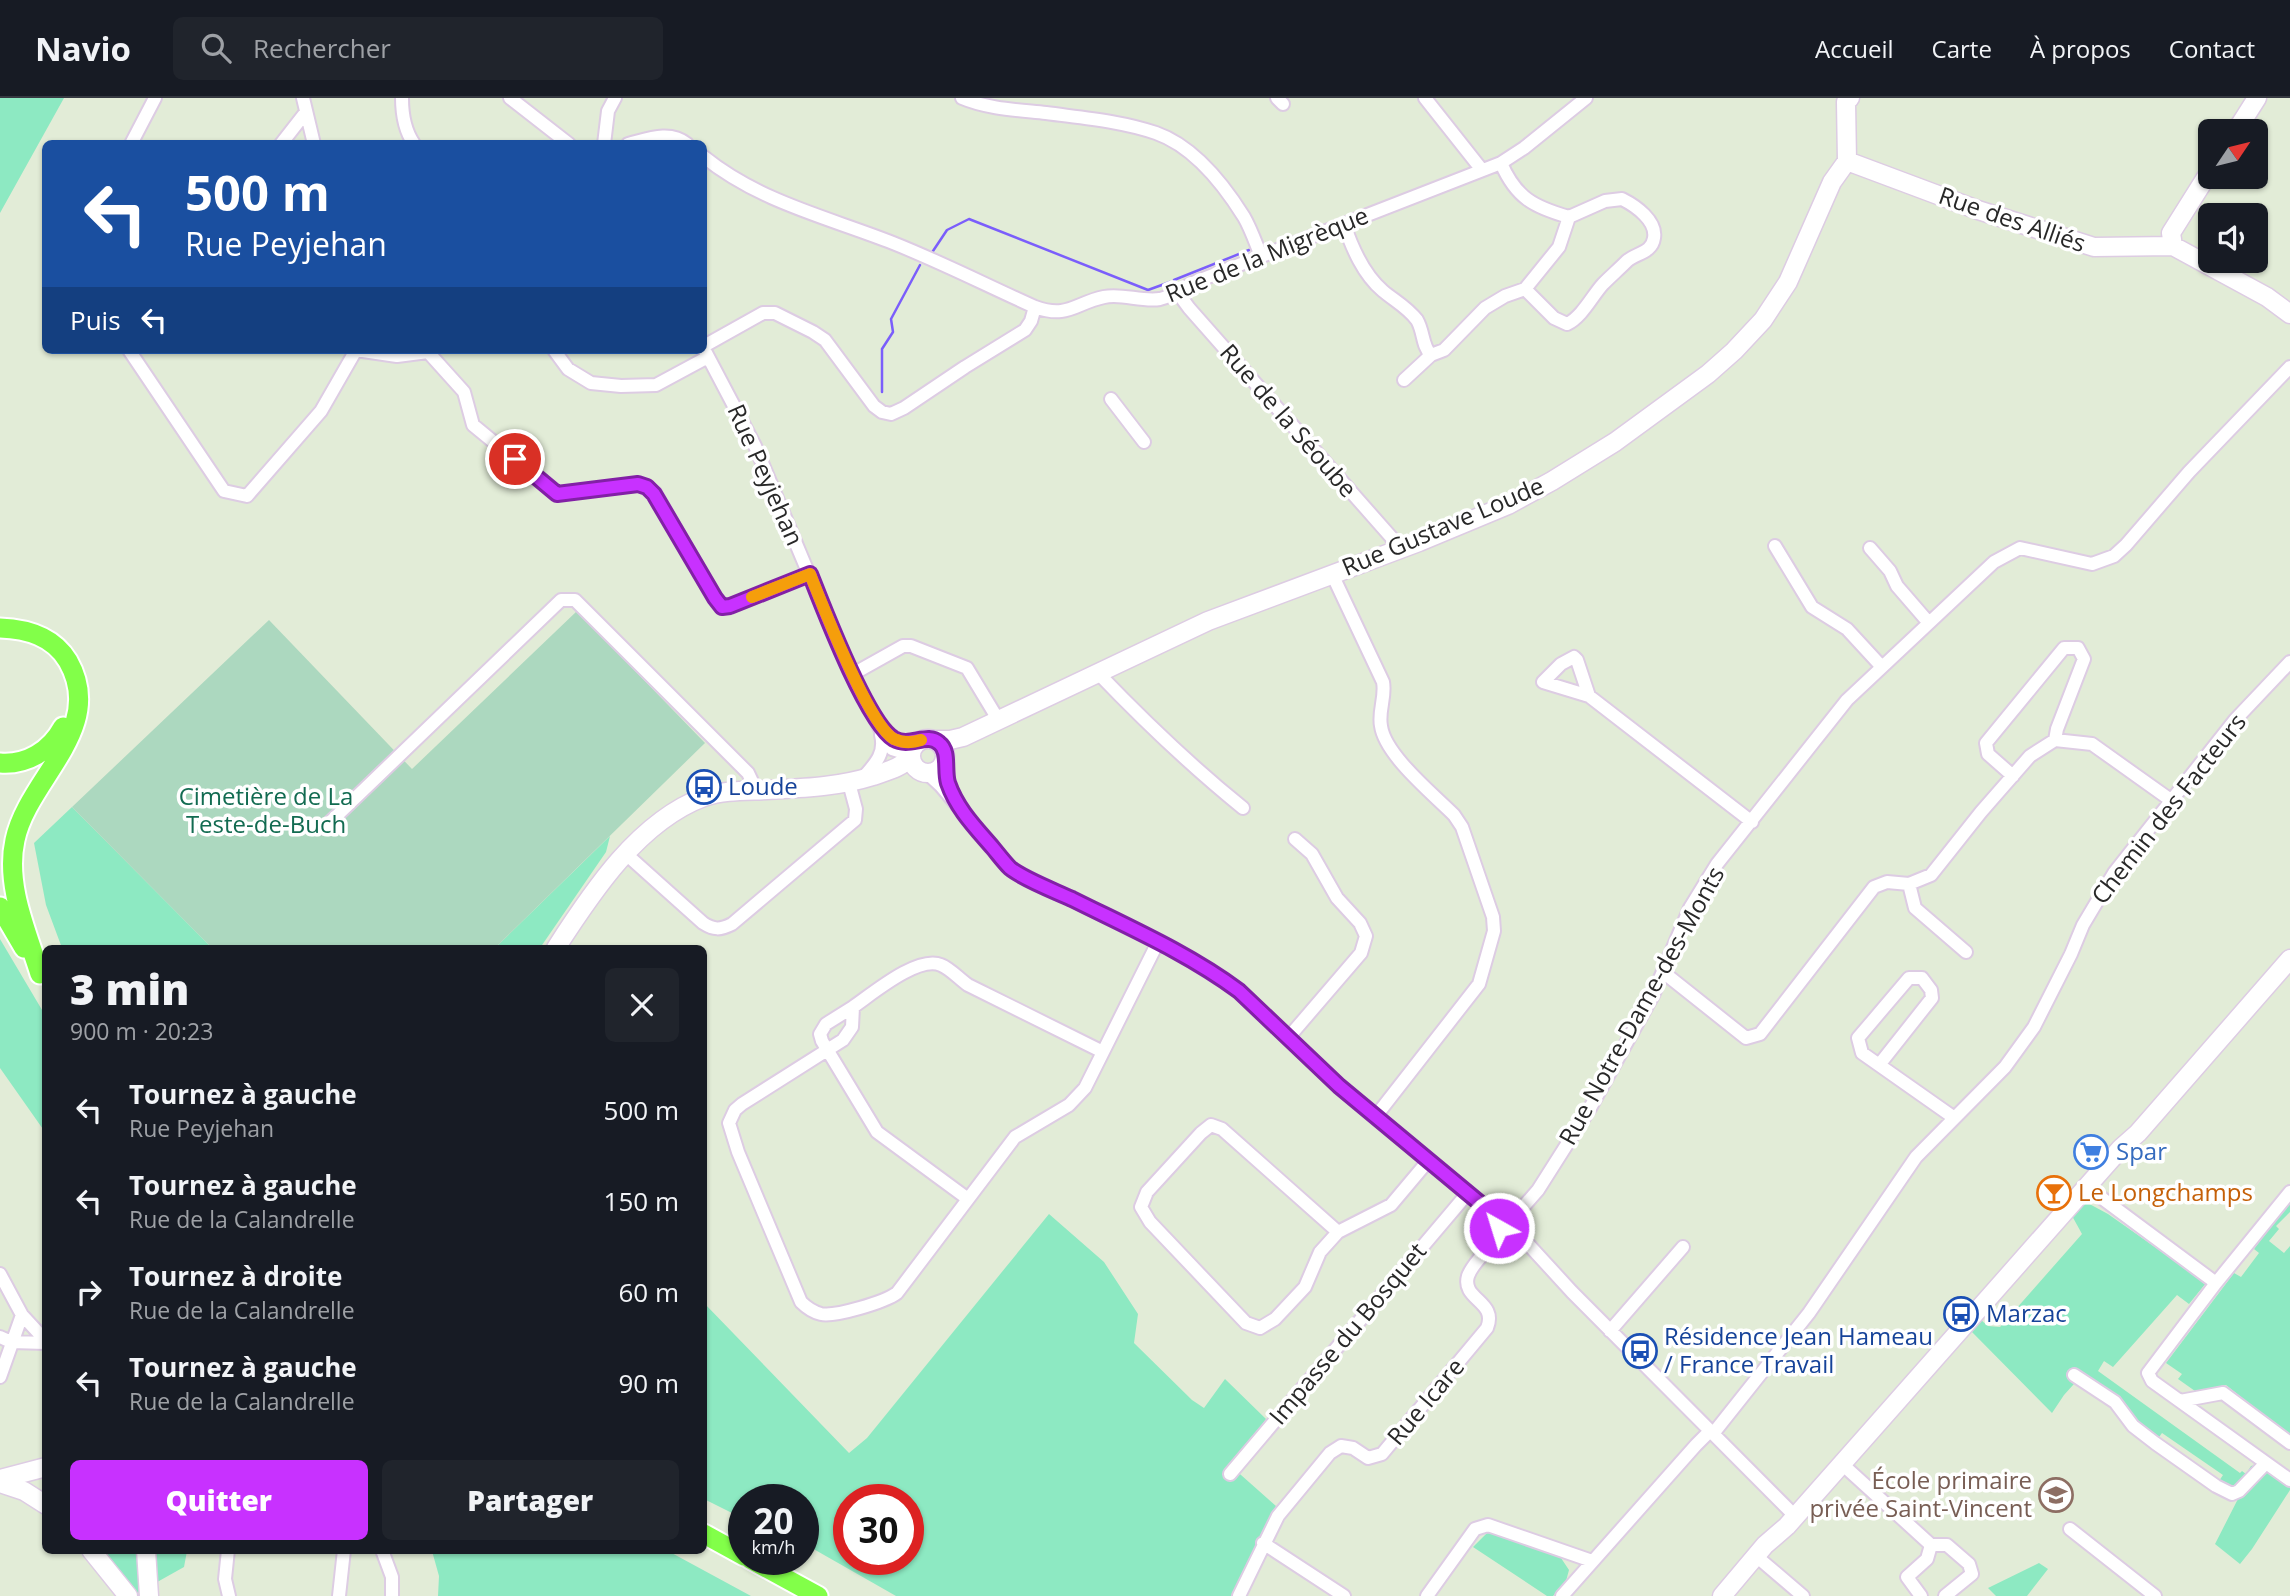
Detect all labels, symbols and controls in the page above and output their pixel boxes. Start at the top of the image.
search box [173,17,663,80]
text: Navio [35,26,131,71]
icon: search [197,29,235,67]
text: Rechercher [253,30,391,66]
text: Accueil [1815,32,1894,65]
text: Carte [1932,32,1992,65]
text: À propos [2030,32,2131,65]
text: Contact [2169,32,2255,65]
north arrow [2198,119,2268,189]
map controls [2198,119,2268,273]
text: 500 m [185,159,330,225]
icon: left [70,168,161,259]
street label: Rue des Alliés [1935,178,2090,259]
street label: Rue de la Migrèque [1160,198,1373,309]
button: sound [2198,203,2268,273]
text: Rue Peyjehan [185,222,387,265]
icon: left [135,301,173,339]
text: Puis [70,302,121,338]
street label: Rue de la Séoube [1213,336,1365,504]
street label: Rue Peyjehan [720,398,812,550]
pin [485,429,545,489]
icon: arrive [496,440,534,478]
street label: Rue Gustave Loude [1336,468,1548,583]
street label: Chemin des Facteurs [2083,706,2253,910]
bus stop icon: Loude [685,768,723,806]
place label: Loude [728,769,798,802]
park label: Cimetière de La Teste-de-Buch [179,779,353,840]
street label: Rue Notre-Dame-des-Monts [1550,860,1731,1150]
text: 3 min [70,960,189,1017]
button: close [605,968,679,1042]
text: 900 m · 20:23 [70,1015,213,1047]
text: Tournez à gauche [129,1076,357,1112]
icon: left [70,1091,108,1129]
text: 500 m [604,1092,679,1128]
text: Rue Peyjehan [129,1112,274,1144]
supermarket icon: Spar [2072,1133,2110,1171]
place label: Spar [2116,1134,2167,1167]
text: Tournez à gauche [129,1167,357,1203]
bar icon: Le Longchamps [2035,1174,2073,1212]
place label: Le Longchamps [2078,1175,2253,1208]
icon: left [70,1182,108,1220]
text: 150 m [604,1183,679,1219]
position arrow [1462,1191,1536,1265]
text: Rue de la Calandrelle [129,1203,355,1235]
street label: Impasse du Bosquet [1261,1235,1433,1431]
text: Tournez à droite [129,1258,342,1294]
icon: right [70,1273,108,1311]
text: 60 m [618,1274,679,1310]
text: Rue de la Calandrelle [129,1294,355,1326]
bus stop icon: Marzac [1942,1295,1980,1333]
place label: Marzac [1986,1296,2067,1329]
place label: Résidence Jean Hameau / France Travail [1664,1319,1933,1380]
bus stop icon: Résidence Jean Hameau / France Travail [1621,1332,1659,1370]
text: Tournez à gauche [129,1349,357,1385]
street label: Rue Icare [1379,1351,1471,1452]
icon: left [70,1364,108,1402]
text: 90 m [618,1365,679,1401]
text: Rue de la Calandrelle [129,1385,355,1417]
button: Quitter [70,1460,368,1540]
button: Partager [382,1460,679,1540]
place label: École primaire privée Saint-Vincent [1809,1463,2032,1524]
school or university icon: École primaire privée Saint-Vincent [2037,1476,2075,1514]
speed limit sign: 30 [833,1484,924,1575]
text: 20 [753,1497,794,1544]
text: km/h [752,1535,795,1559]

